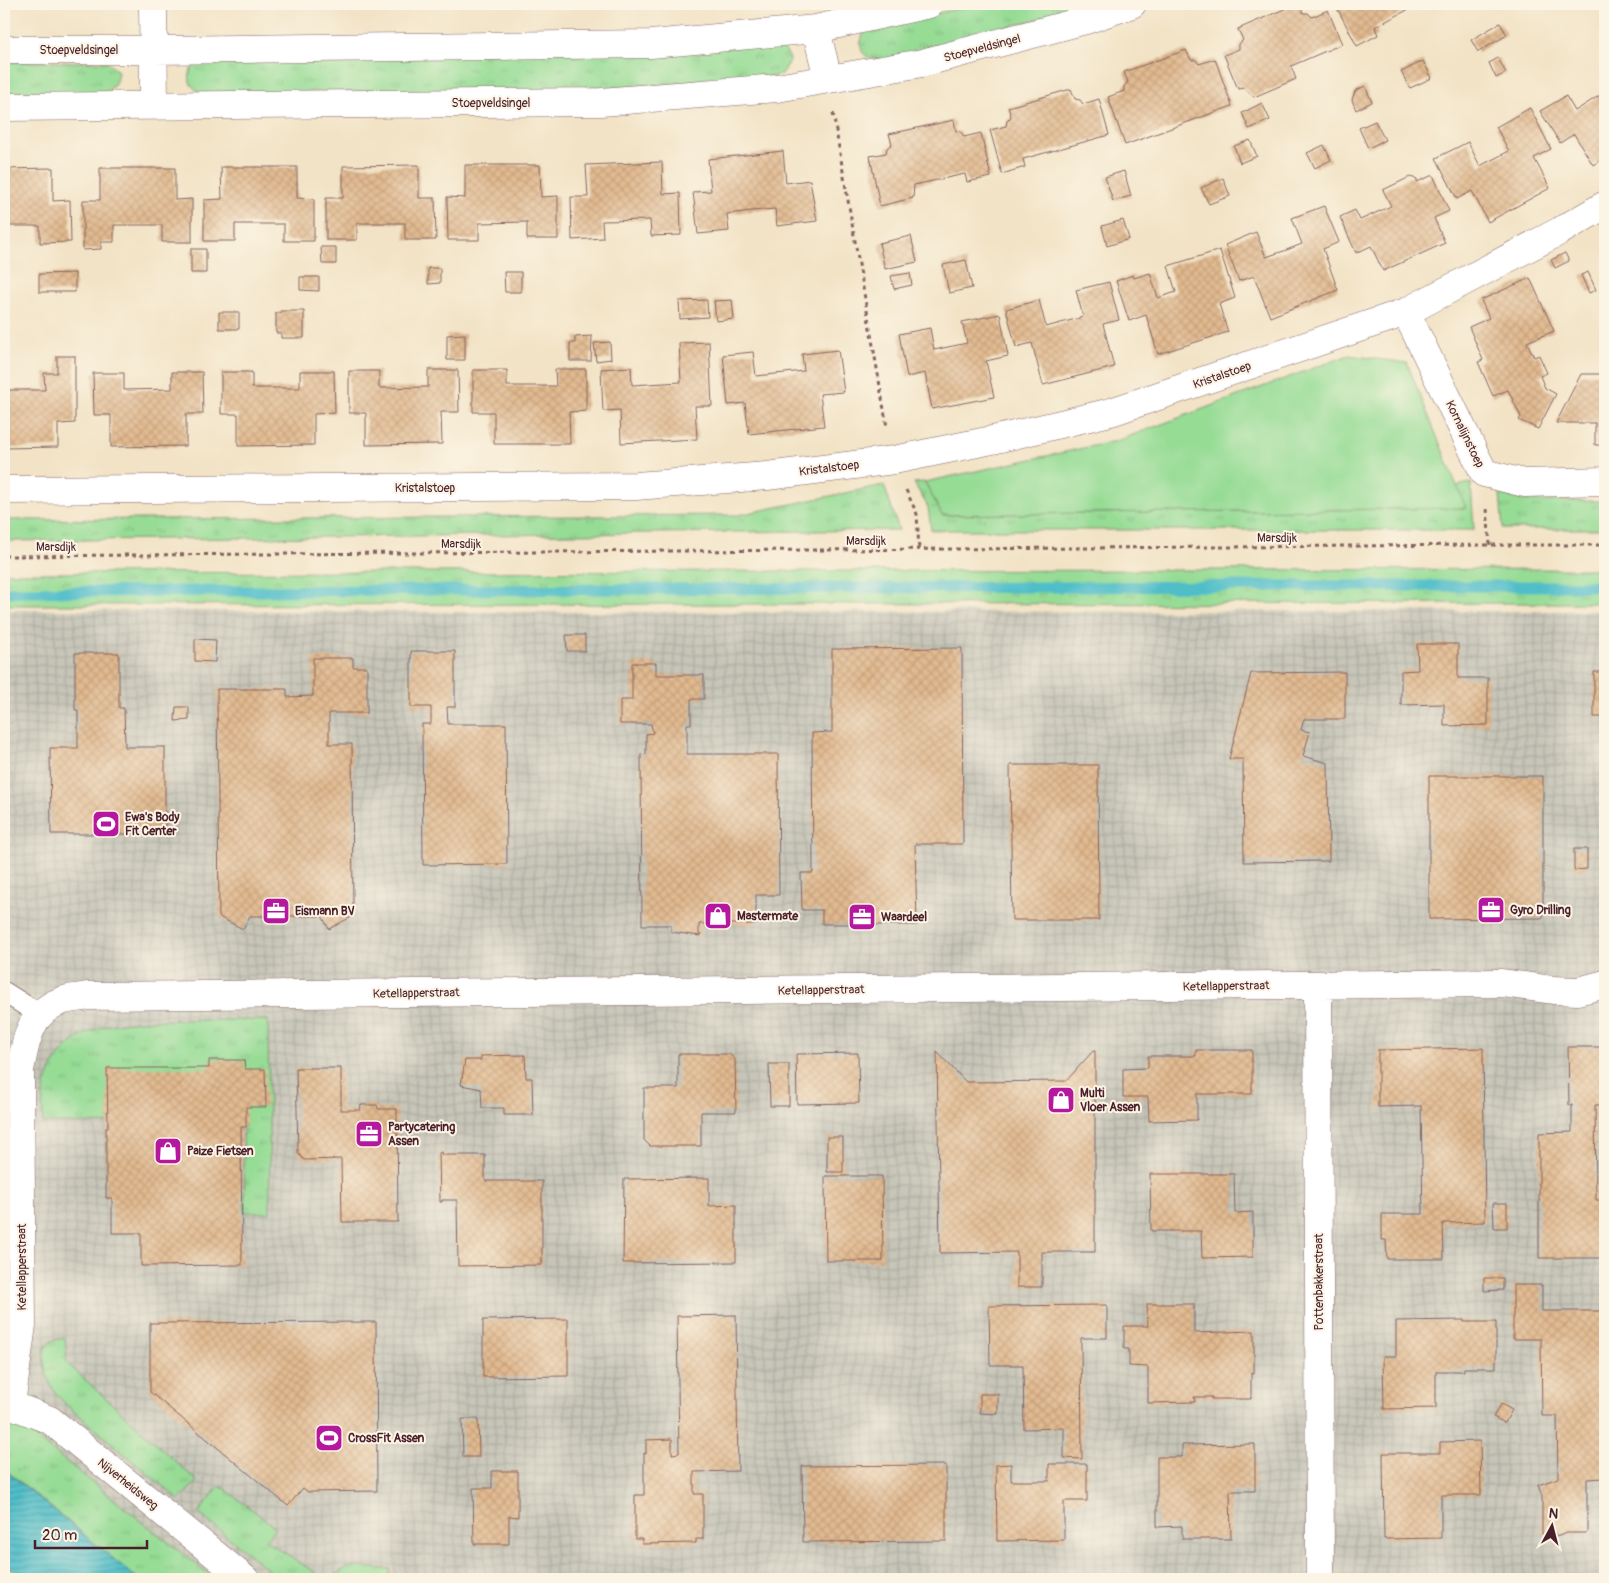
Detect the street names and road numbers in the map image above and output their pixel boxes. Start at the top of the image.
street label: Stoepveldsingel [942,31,1022,66]
street label: Stoepveldsingel [40,43,119,58]
street label: Stoepveldsingel [452,96,531,111]
street label: Kristalstoep [1191,358,1254,392]
street label: Kornalijnstoep [1442,398,1487,471]
street label: Kristalstoep [798,457,860,480]
street label: Kristalstoep [395,481,456,496]
street label: Marsdijk [1257,531,1297,546]
street label: Marsdijk [846,534,886,549]
street label: Marsdijk [441,537,481,552]
street label: Marsdijk [36,540,76,555]
street label: Ketellapperstraat [1182,978,1270,995]
street label: Ketellapperstraat [777,982,865,999]
street label: Ketellapperstraat [372,985,460,1002]
street label: Ketellapperstraat [15,1223,30,1310]
street label: Pottenbakkerstraat [1312,1233,1327,1331]
street label: Nijverheidsweg [94,1455,161,1513]

